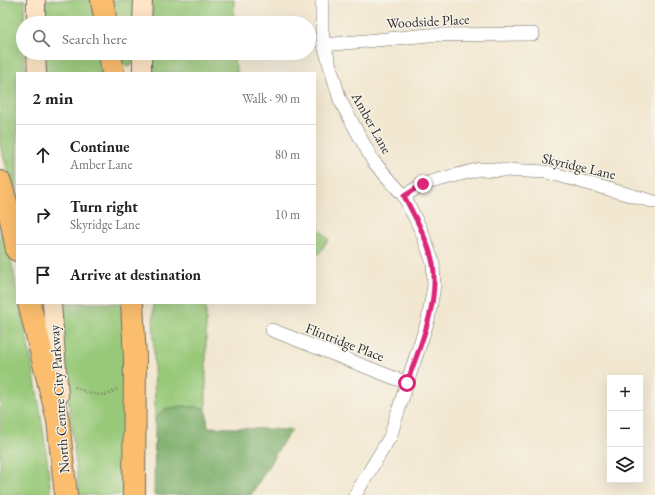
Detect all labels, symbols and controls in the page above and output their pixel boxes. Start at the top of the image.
street label: Woodside Place [386,10,471,32]
search box [16,16,316,60]
icon: search [30,27,52,49]
text: Search here [62,29,127,48]
text: 2 min [32,87,73,109]
street label: Amber Lane [347,88,396,157]
text: Walk · 90 m [242,90,300,107]
text: Continue [70,137,130,156]
icon: ahead [32,144,54,166]
text: 80 m [275,146,300,163]
street label: Skyridge Lane [540,149,618,183]
text: Amber Lane [70,156,133,173]
route end [414,175,432,193]
text: Turn right [70,197,138,216]
icon: right [32,204,54,226]
text: 10 m [275,206,300,223]
text: Skyridge Lane [70,216,140,233]
icon: arrive [32,264,54,286]
text: Arrive at destination [70,265,201,284]
street label: Flintridge Place [303,319,387,365]
street label: North Centre City Parkway [45,323,73,474]
route start [398,374,416,392]
map controls [607,375,643,483]
button: + [607,375,643,411]
button: − [607,411,643,447]
button: layers [607,447,643,483]

